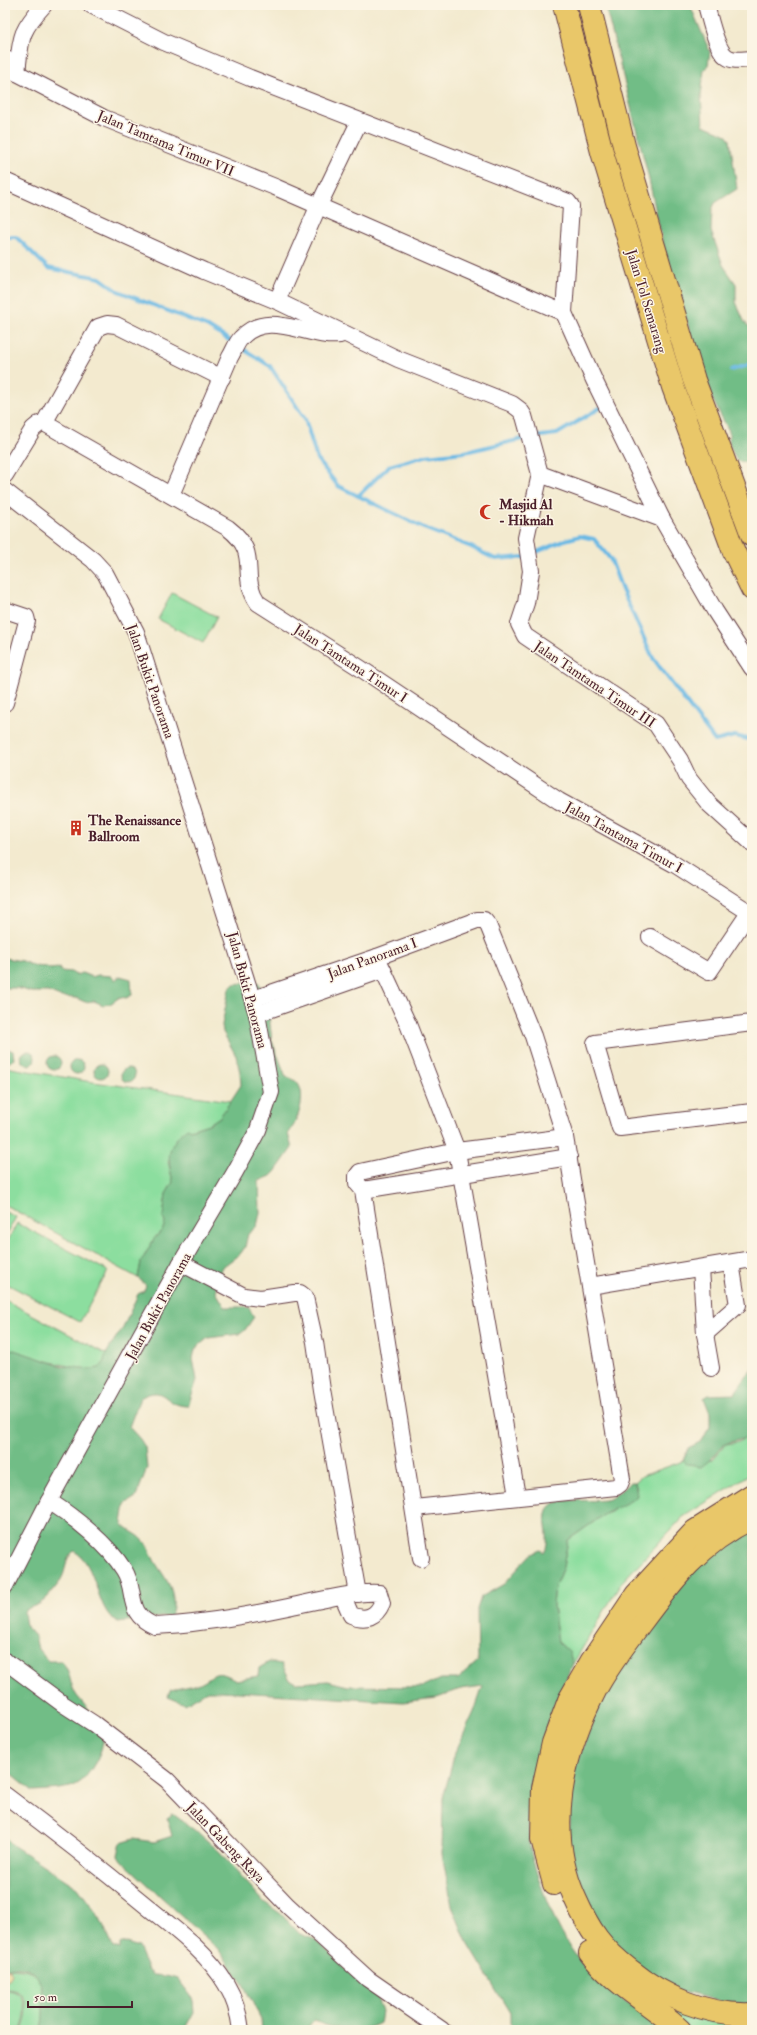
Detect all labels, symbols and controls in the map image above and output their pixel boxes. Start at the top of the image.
street label: Jalan Tamtama Timur VII [94,107,237,180]
street label: Jalan Tol Semarang [622,246,671,356]
place label: Masjid Al - Hikmah [498,496,554,529]
mosque icon: Masjid Al - Hikmah [478,503,496,521]
street label: Jalan Tamtama Timur I [290,620,411,707]
street label: Jalan Bukit Panorama [123,621,178,741]
street label: Jalan Tamtama Timur III [530,637,659,732]
street label: Jalan Tamtama Timur I [561,798,686,877]
place label: The Renaissance Ballroom [87,812,181,845]
building icon: The Renaissance Ballroom [67,819,85,837]
street label: Jalan Bukit Panorama [224,929,271,1051]
street label: Jalan Panorama I [324,934,420,983]
street label: Jalan Bukit Panorama [121,1249,195,1364]
street label: Jalan Gabeng Raya [181,1798,269,1887]
scale bar [28,1983,132,2009]
text: 50 m [34,1990,58,2005]

